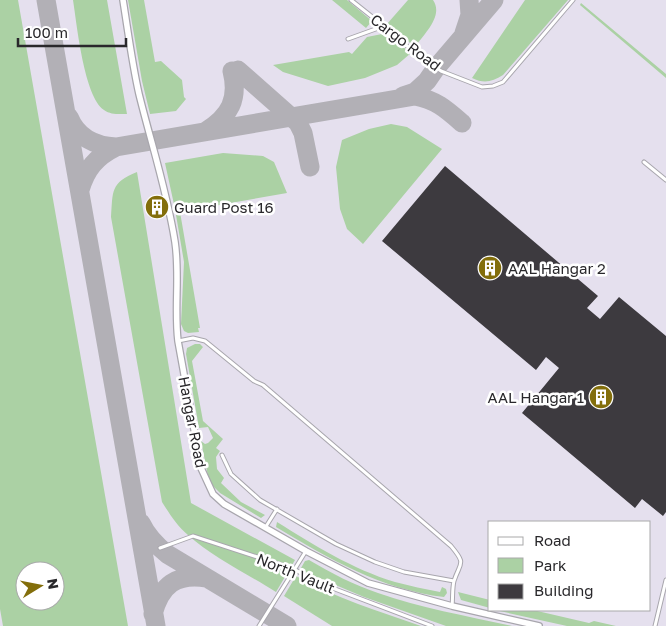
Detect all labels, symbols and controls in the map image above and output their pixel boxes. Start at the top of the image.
street label: Cargo Road [367,10,445,74]
scale bar [18,15,125,47]
text: 100 m [25,23,68,41]
building icon: Guard Post 16 [144,194,170,220]
place label: Guard Post 16 [174,198,274,216]
building icon: AAL Hangar 2 [477,255,503,281]
place label: AAL Hangar 2 [508,259,606,277]
street label: Hangar Road [175,375,211,469]
building icon: AAL Hangar 1 [588,384,614,410]
place label: AAL Hangar 1 [488,388,584,406]
legend [488,521,651,611]
text: Road [534,531,571,549]
street label: North Vault [254,549,338,597]
text: Park [534,556,567,574]
north arrow [15,561,65,611]
text: N [44,577,63,590]
text: Building [534,581,594,599]

